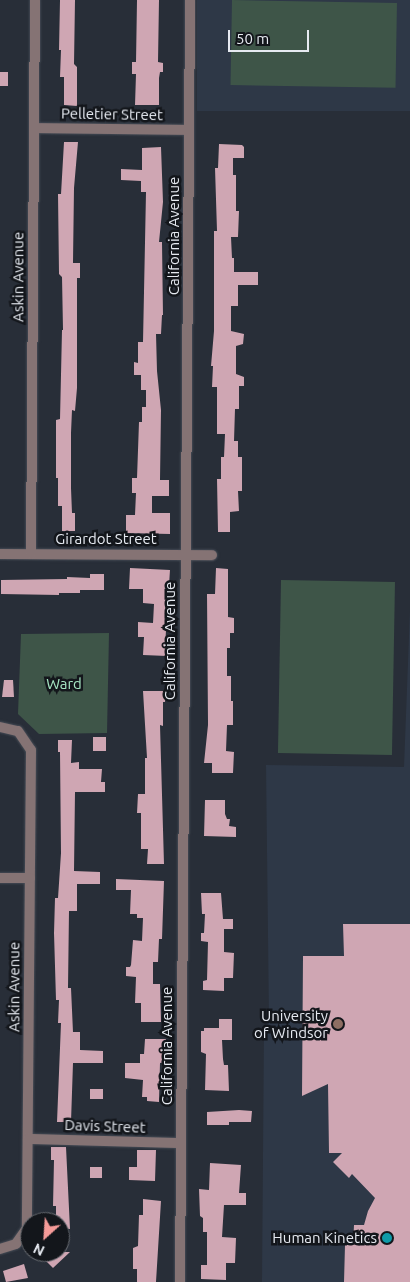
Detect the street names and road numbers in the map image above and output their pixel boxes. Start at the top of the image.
street label: Pelletier Street [61,104,163,124]
street label: California Avenue [165,177,183,295]
street label: Askin Avenue [9,232,27,322]
street label: Girardot Street [55,530,157,548]
street label: California Avenue [161,582,179,700]
street label: Askin Avenue [5,942,23,1032]
street label: California Avenue [158,987,176,1105]
street label: Davis Street [64,1116,146,1136]

